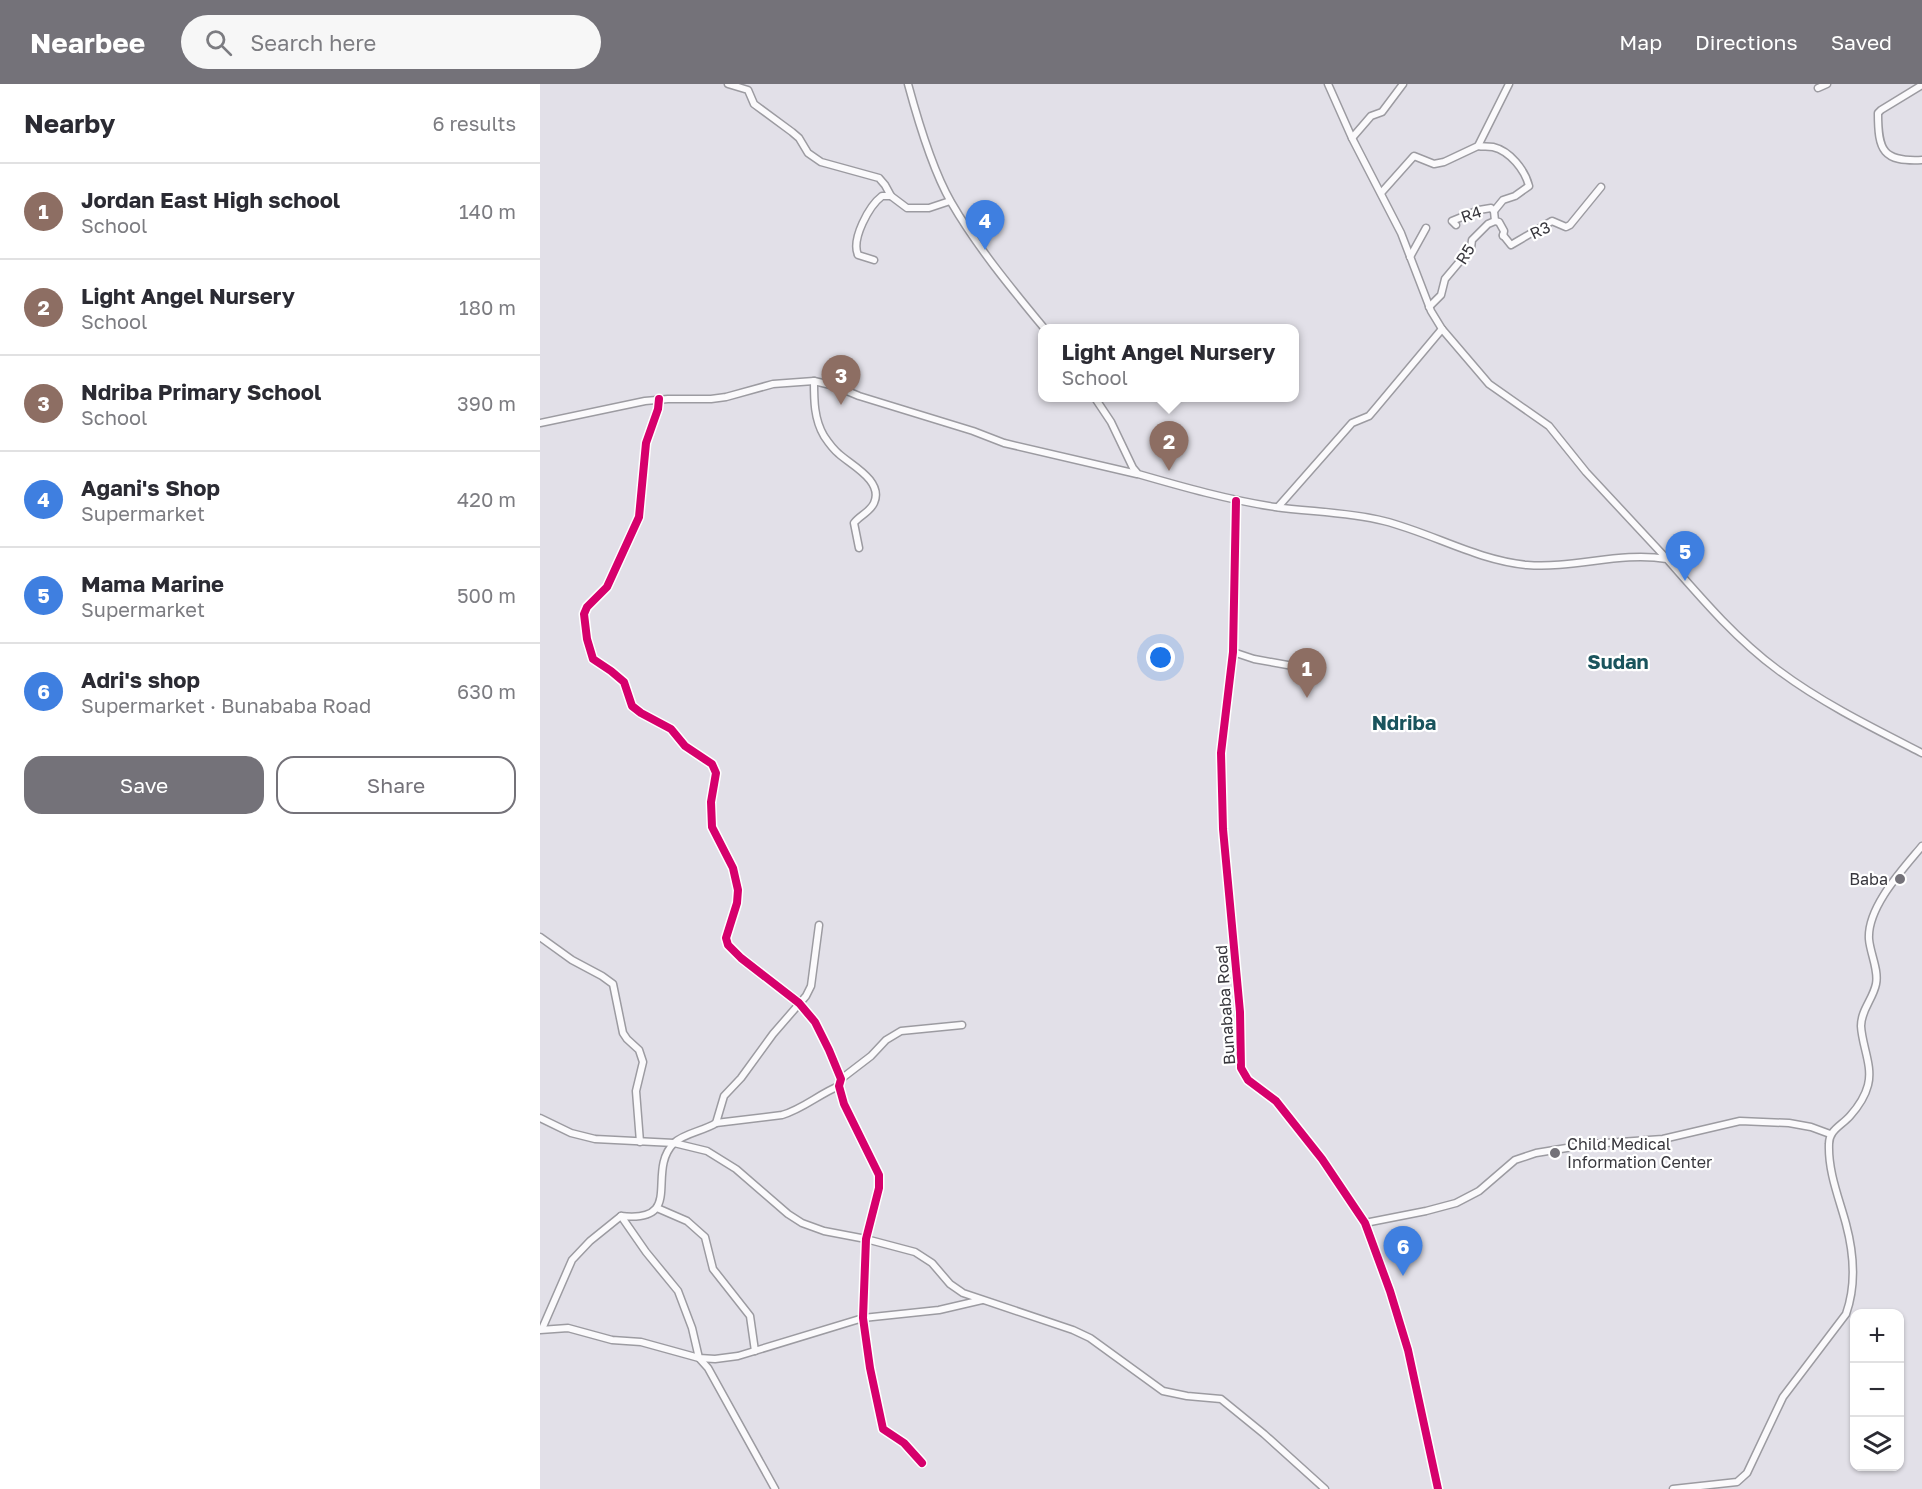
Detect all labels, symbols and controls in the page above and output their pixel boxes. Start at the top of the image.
search box [181,15,601,69]
text: Nearbee [30,26,145,59]
icon: search [202,26,235,59]
text: Search here [250,29,376,56]
text: Map [1619,29,1662,55]
text: Directions [1695,29,1798,55]
text: Saved [1831,29,1892,55]
text: Nearby [24,108,115,139]
text: 6 results [432,111,516,135]
text: Jordan East High school [81,186,340,213]
text: 1 [38,199,49,223]
text: 140 m [459,199,516,223]
pin: 4 [966,200,1004,250]
street label: R4 [1458,201,1484,227]
text: School [81,213,147,237]
street label: R3 [1527,217,1553,243]
street label: R5 [1451,240,1479,268]
text: Light Angel Nursery [81,282,295,309]
text: 2 [37,295,50,319]
text: 180 m [459,295,516,319]
text: School [81,309,147,333]
popup [1038,324,1299,402]
text: Light Angel Nursery [1061,338,1276,365]
pin: 3 [822,356,860,405]
text: School [1061,365,1128,389]
text: Ndriba Primary School [81,378,321,405]
text: 3 [37,391,50,415]
text: 390 m [457,391,516,415]
text: School [81,405,147,429]
pin: 2 [1150,422,1188,471]
text: Agani's Shop [81,474,220,501]
text: 4 [37,487,50,511]
text: 420 m [457,487,516,511]
text: Supermarket [81,501,205,525]
pin: 5 [1666,532,1704,581]
text: Mama Marine [81,570,224,597]
text: 5 [37,583,50,607]
text: 500 m [457,583,516,607]
text: Supermarket [81,597,205,621]
your location [1146,643,1175,672]
pin: 1 [1288,648,1326,698]
district label: Sudan [1587,649,1649,673]
text: Adri's shop [81,666,200,693]
text: 6 [37,679,50,703]
text: 630 m [457,679,516,703]
text: Supermarket · Bunababa Road [81,693,371,717]
district label: Ndriba [1372,710,1436,734]
button: Save [24,756,264,814]
button: Share [276,756,516,814]
place label: Baba [1849,869,1888,889]
marker: Baba [1893,872,1907,886]
street label: Bunababa Road [1211,944,1239,1066]
place label: Child Medical Information Center [1567,1134,1712,1172]
marker: Child Medical Information Center [1548,1146,1562,1160]
pin: 6 [1384,1226,1422,1276]
map controls [1850,1309,1904,1471]
button: + [1850,1309,1904,1363]
button: − [1850,1363,1904,1417]
button: layers [1850,1417,1904,1471]

